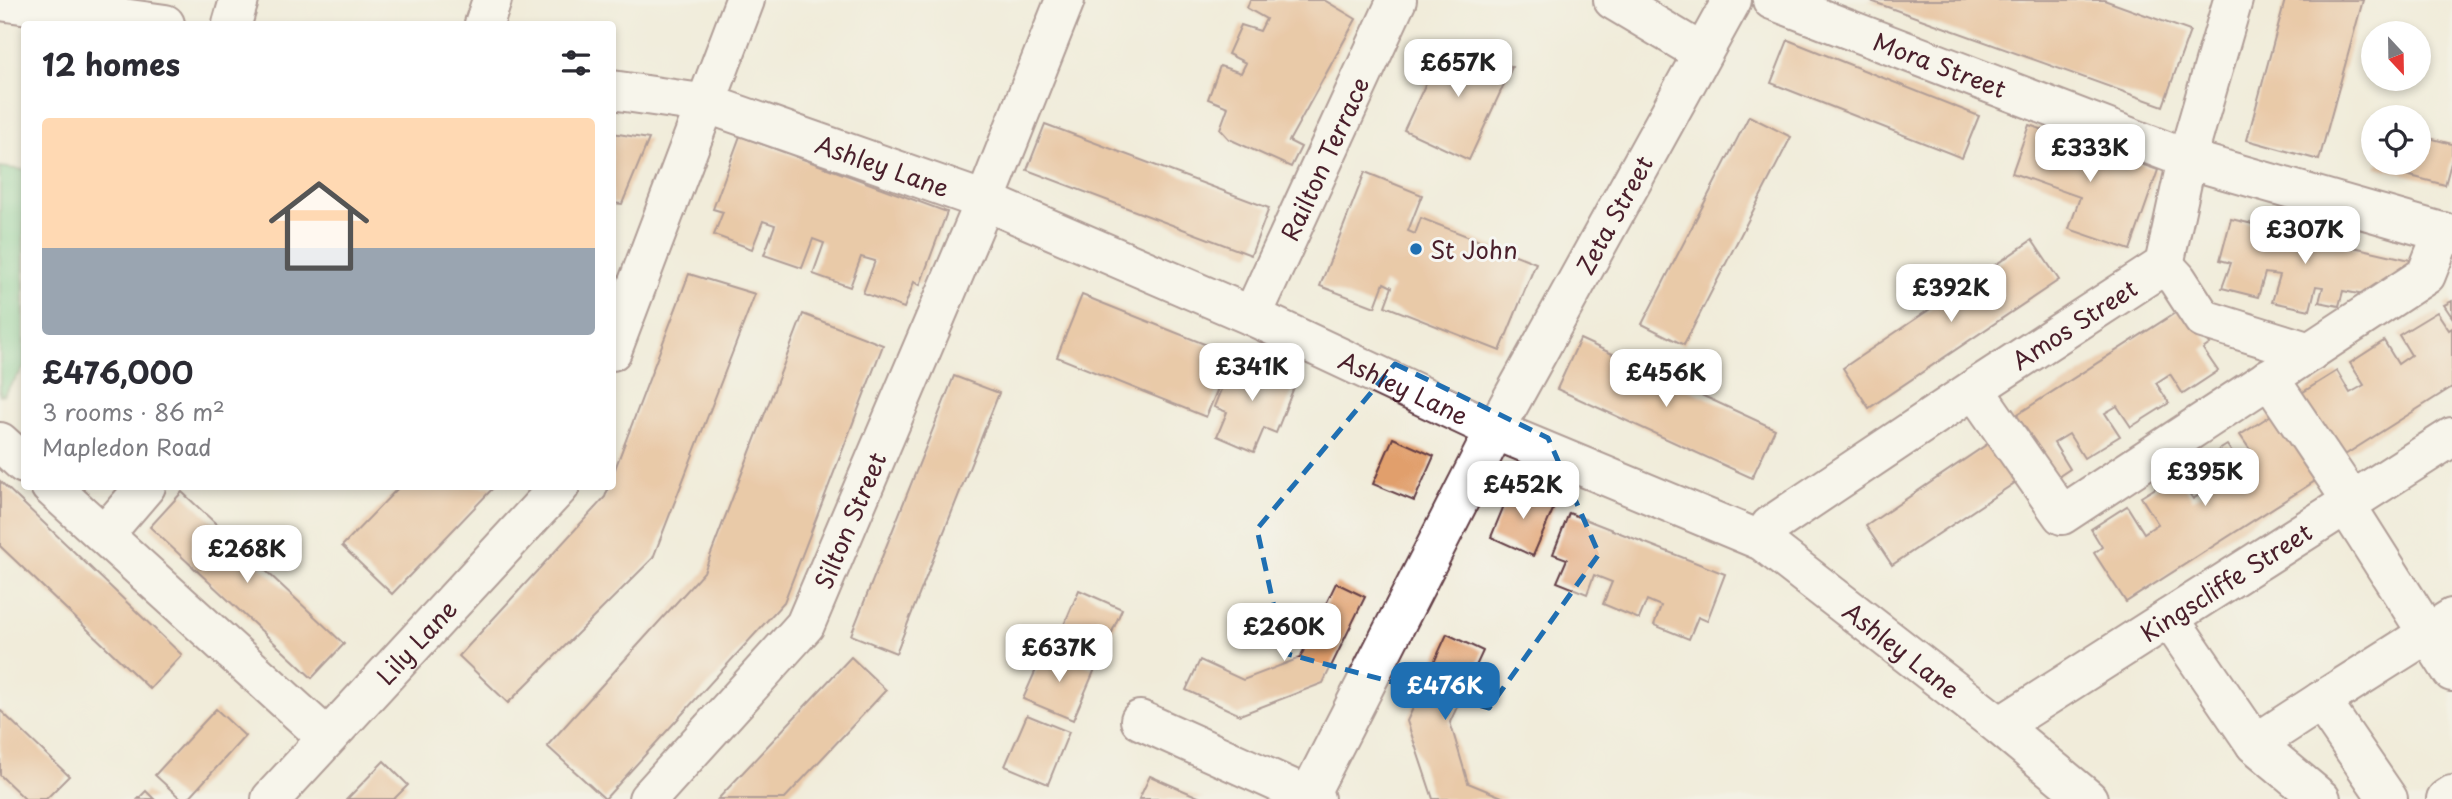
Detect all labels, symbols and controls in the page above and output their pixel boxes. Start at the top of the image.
north arrow [2361,21,2431,91]
map controls [2361,21,2431,175]
street label: Mora Street [1868,23,2012,106]
pin: £657K [1409,40,1507,99]
text: 12 homes [42,41,180,86]
icon: filters [557,44,595,82]
text: £657K [1420,44,1496,79]
street label: Railton Terrace [1271,71,1377,247]
button: locate [2361,105,2431,175]
pin: £333K [2041,124,2139,184]
street label: Ashley Lane [811,125,954,205]
text: £333K [2051,129,2129,164]
street label: Zeta Street [1566,149,1661,281]
icon: home [256,163,382,289]
pin: £307K [2256,206,2354,266]
text: £307K [2266,211,2344,246]
place label: St John [1430,231,1518,267]
marker: St John [1408,241,1424,257]
pin: £392K [1902,264,2000,324]
text: £392K [1912,269,1990,304]
street label: Amos Street [2004,270,2144,378]
street label: Ashley Lane [1333,341,1475,433]
pin: £341K [1203,344,1301,403]
text: £341K [1215,348,1289,383]
text: £476,000 [42,349,193,394]
pin: £456K [1617,350,1715,409]
text: £456K [1626,354,1706,389]
text: 3 rooms · 86 m² [42,394,225,429]
text: Mapledon Road [42,429,212,464]
street label: Silton Street [804,446,895,594]
pin: £395K [2156,448,2254,508]
text: £395K [2167,453,2243,488]
pin: £452K [1474,462,1572,521]
text: £452K [1483,466,1563,501]
street label: Kingscliffe Street [2133,513,2319,650]
pin: £268K [198,526,296,585]
text: £268K [208,530,286,565]
street label: Lily Lane [368,591,465,692]
street label: Ashley Lane [1836,593,1968,707]
pin: £260K [1235,604,1333,663]
text: £260K [1243,608,1325,643]
pin: £637K [1010,624,1108,684]
text: £637K [1022,629,1096,664]
pin: £476K [1396,662,1494,722]
text: £476K [1407,667,1483,702]

